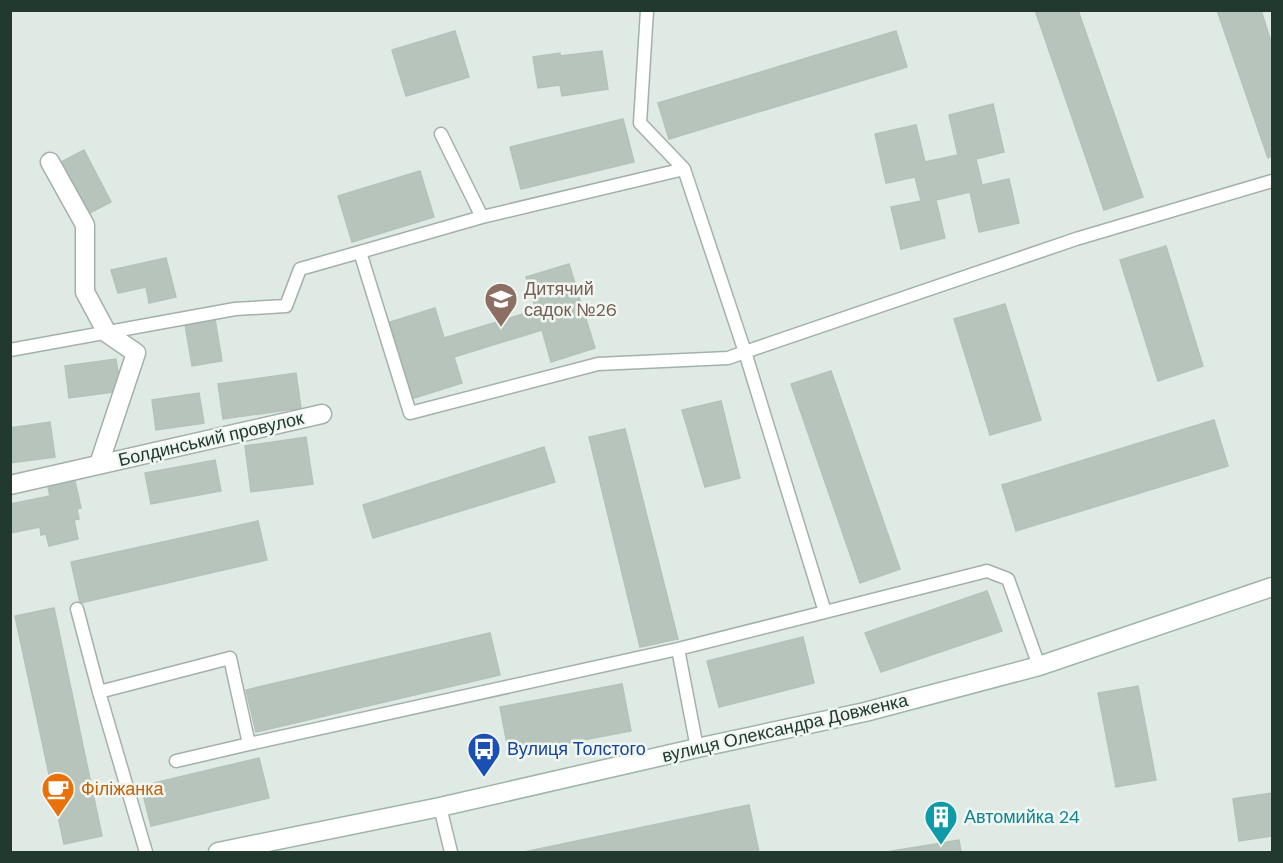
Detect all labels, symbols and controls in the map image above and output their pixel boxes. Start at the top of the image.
place label: Дитячий садок №26 [524,277,617,322]
school or university icon: Дитячий садок №26 [483,281,519,328]
street label: Болдинський провулок [116,406,306,472]
street label: вулиця Олександра Довженка [660,688,911,768]
bus stop icon: Вулиця Толстого [466,731,502,778]
place label: Вулиця Толстого [507,737,646,761]
cafe icon: Філіжанка [40,771,76,818]
place label: Філіжанка [81,777,164,801]
building icon: Автомийка 24 [923,799,959,846]
place label: Автомийка 24 [964,805,1080,829]

